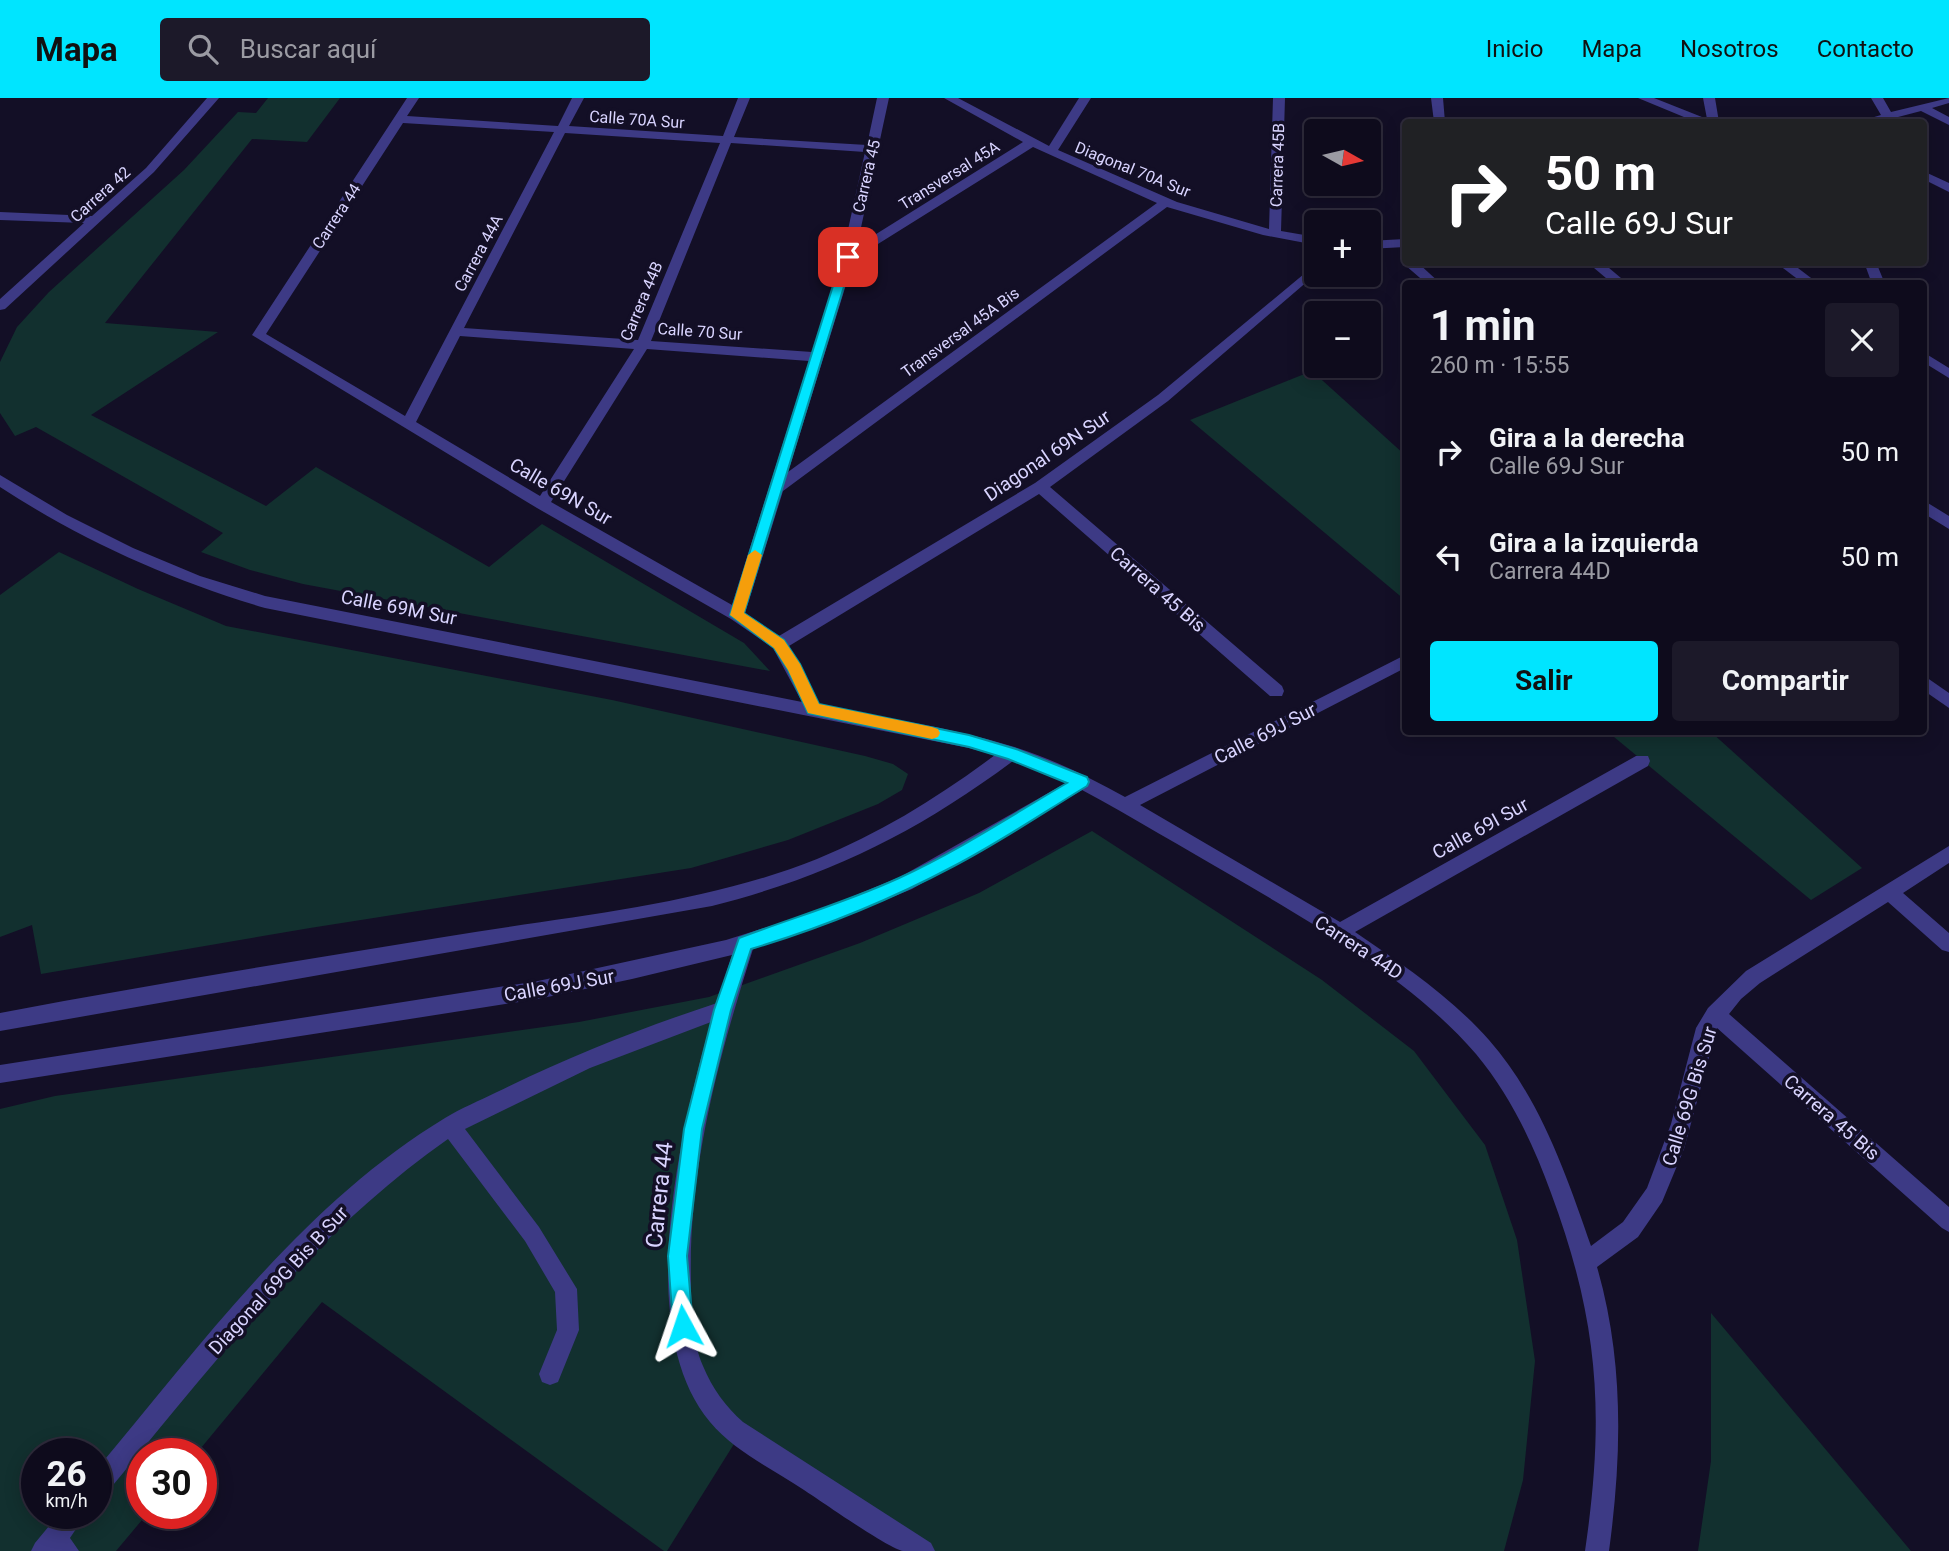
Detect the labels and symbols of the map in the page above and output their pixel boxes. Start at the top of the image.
street label: Calle 70A Sur [589,107,686,132]
north arrow [1304,119,1381,196]
street label: Carrera 45B [1267,123,1288,207]
street label: Transversal 45A [896,137,1003,214]
street label: Carrera 45 [849,138,884,214]
street label: Diagonal 70A Sur [1072,138,1194,201]
street label: Carrera 42 [66,163,134,226]
street label: Carrera 44 [308,180,365,253]
street label: Carrera 44A [450,211,507,295]
pin [818,227,878,287]
street label: Carrera 44B [616,259,667,344]
street label: Transversal 45A Bis [898,283,1023,381]
street label: Calle 70 Sur [657,319,744,344]
street label: Diagonal 69N Sur [980,404,1115,506]
street label: Calle 69N Sur [505,453,617,530]
street label: Carrera 45 Bis [1105,542,1210,637]
street label: Calle 69M Sur [339,585,459,630]
street label: Calle 69J Sur [1210,698,1321,769]
street label: Calle 69I Sur [1428,792,1533,864]
street label: Carrera 44D [1310,910,1407,984]
street label: Calle 69J Sur [502,964,617,1006]
street label: Calle 69G Bis Sur [1657,1023,1722,1169]
street label: Carrera 45 Bis [1779,1070,1884,1165]
street label: Carrera 44 [641,1141,678,1249]
street label: Diagonal 69G Bis B Sur [204,1201,353,1359]
position arrow [646,1289,720,1363]
speed limit sign: 30 [126,1438,217,1529]

